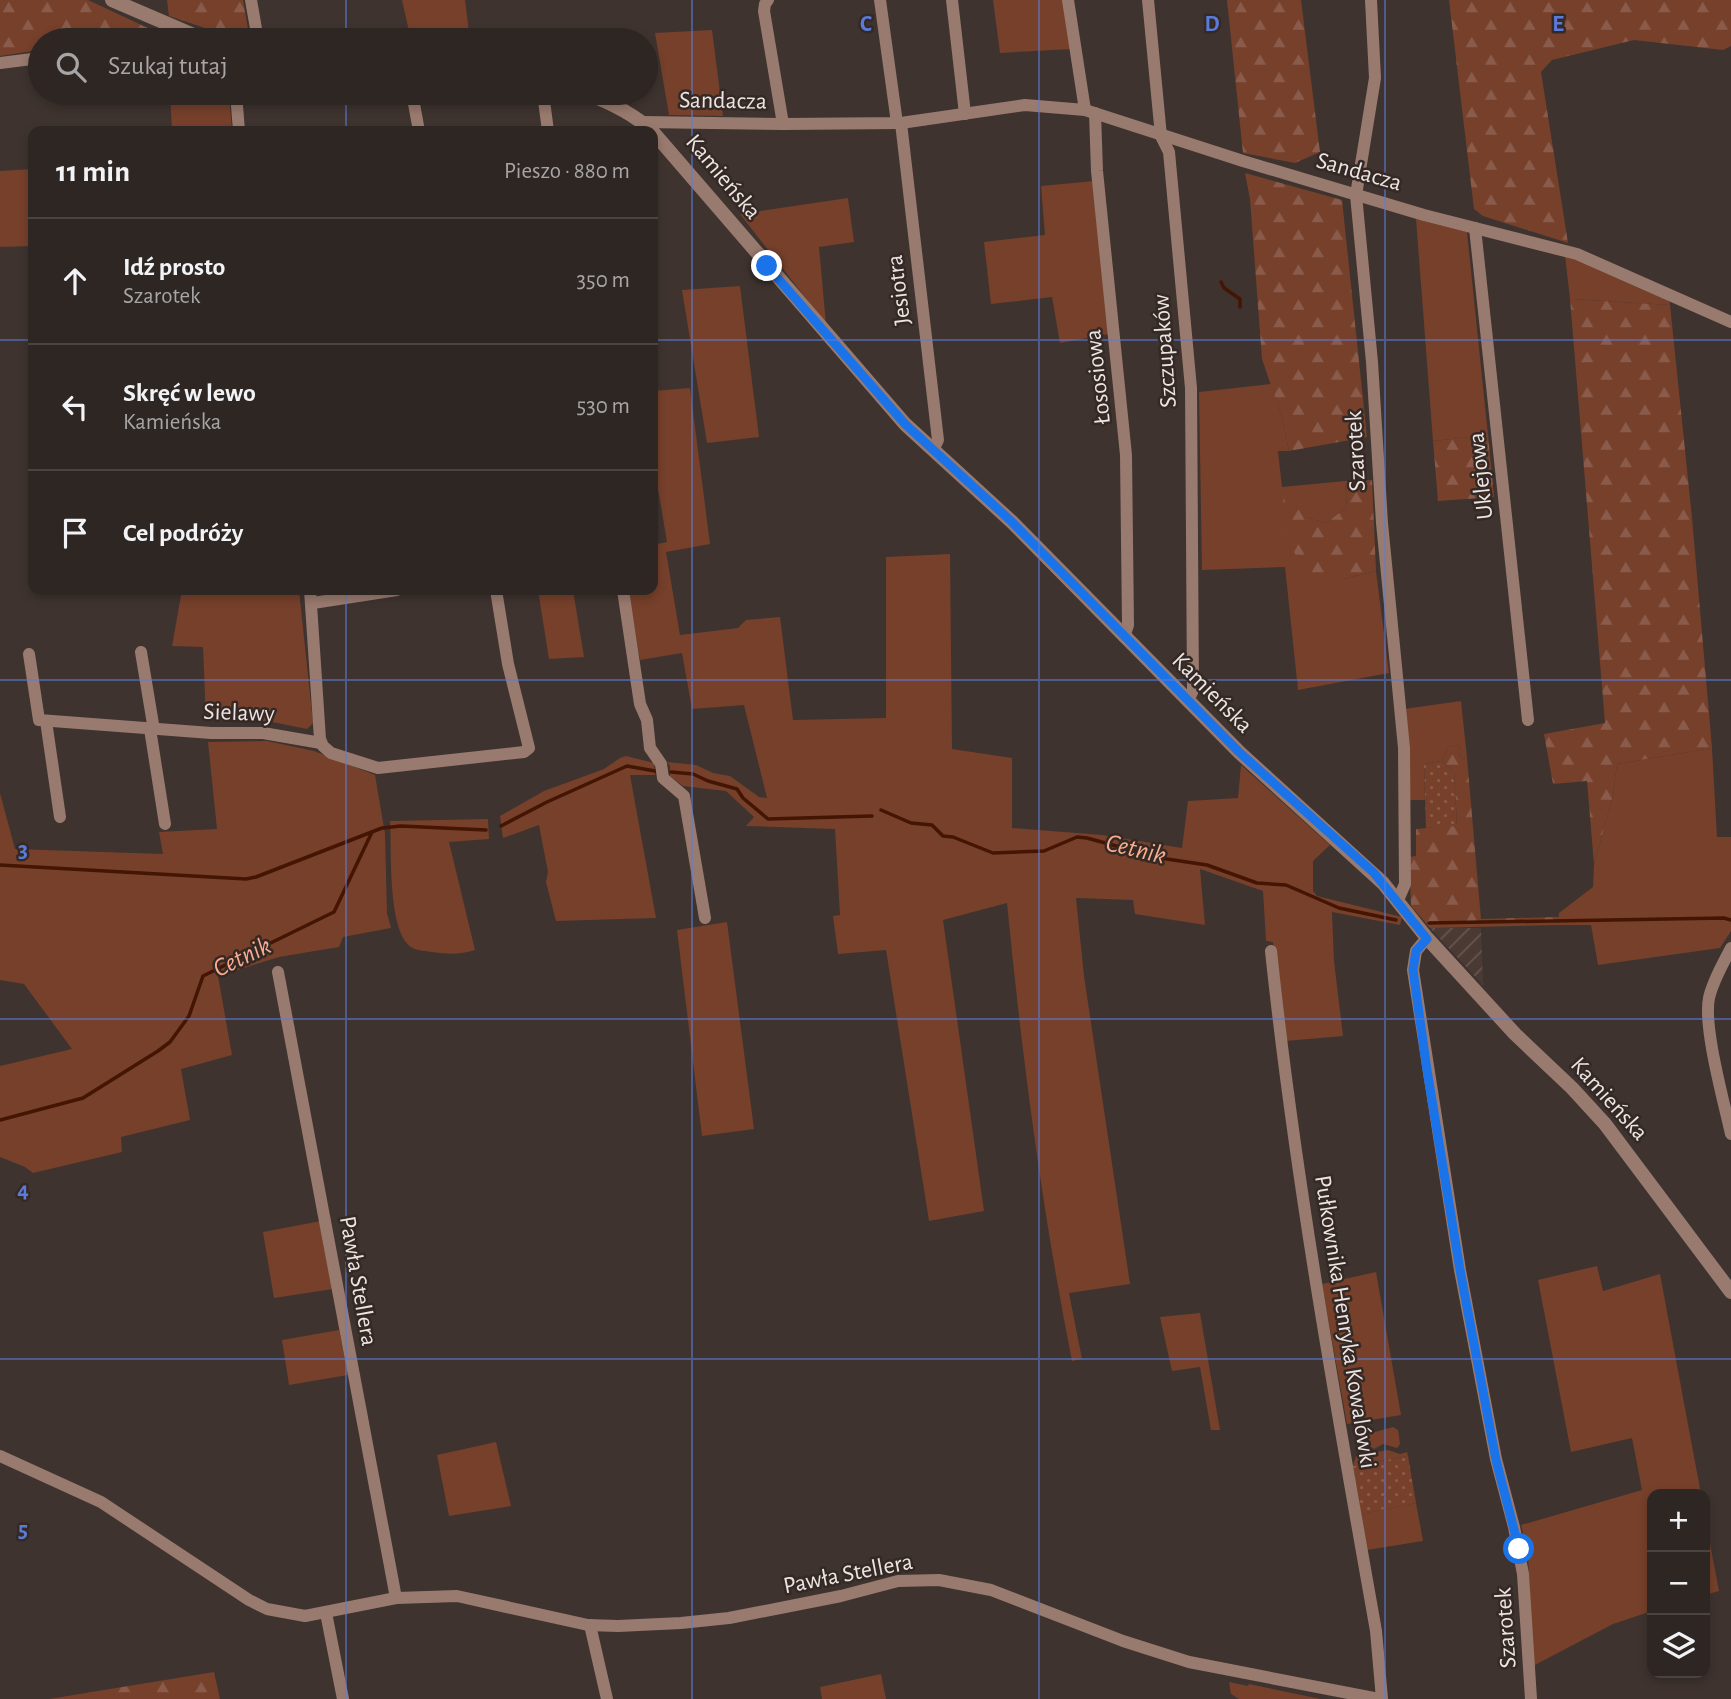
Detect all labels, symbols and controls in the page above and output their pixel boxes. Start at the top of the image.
text: C [860,13,872,36]
text: D [1204,13,1220,36]
text: E [1552,13,1564,36]
search box [28,28,658,105]
icon: search [52,48,90,86]
text: Szukaj tutaj [108,53,228,79]
street label: Sandacza [679,88,767,114]
street label: Kamieńska [681,130,765,224]
street label: Sandacza [1313,148,1405,196]
text: 11 min [56,157,130,187]
text: Pieszo · 880 m [504,160,630,183]
route end [751,250,782,281]
street label: Jesiotra [883,253,915,327]
text: Idź prosto [123,254,225,280]
icon: ahead [56,262,94,300]
text: 350 m [577,269,630,292]
text: Szarotek [123,285,201,308]
street label: Szczupaków [1149,293,1181,409]
street label: Łososiowa [1081,328,1115,426]
text: Skręć w lewo [123,380,256,406]
icon: left [56,388,94,426]
text: 530 m [577,395,630,418]
street label: Szarotek [1342,410,1370,492]
text: Kamieńska [123,411,221,434]
street label: Uklejowa [1464,431,1498,521]
icon: arrive [56,514,94,552]
text: Cel podróży [123,520,243,546]
street label: Kamieńska [1167,648,1257,738]
street label: Sielawy [203,700,275,726]
water label: Cetnik [1103,830,1169,868]
text: 3 [18,839,28,862]
water label: Cetnik [209,932,275,982]
street label: Kamieńska [1566,1053,1652,1145]
street label: Pułkownika Henryka Kowalówki [1310,1174,1380,1470]
text: 4 [17,1179,29,1202]
street label: Pawła Stellera [335,1214,381,1348]
map controls [1647,1489,1710,1678]
button: + [1647,1489,1710,1552]
text: 5 [18,1519,28,1542]
route start [1503,1533,1534,1564]
street label: Pawła Stellera [781,1550,915,1598]
button: − [1647,1552,1710,1615]
street label: Szarotek [1491,1587,1521,1669]
button: layers [1647,1615,1710,1678]

